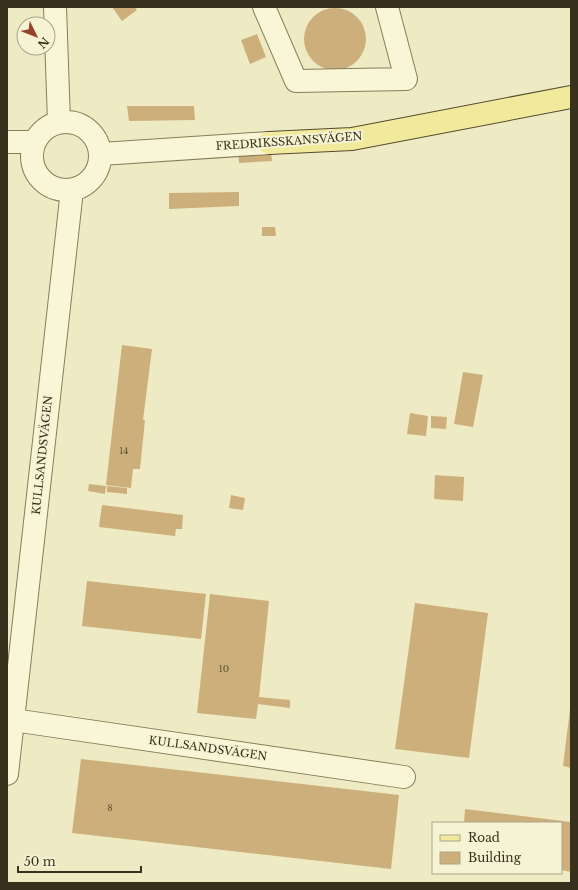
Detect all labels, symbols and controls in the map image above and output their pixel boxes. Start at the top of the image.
north arrow [16,16,56,56]
text: N [34,34,52,52]
street label: FREDRIKSSKANSVÄGEN [215,129,363,153]
street label: KULLSANDSVÄGEN [29,395,55,515]
house number: 14 [119,445,129,456]
house number: 10 [219,663,229,674]
street label: KULLSANDSVÄGEN [148,733,268,763]
house number: 8 [107,802,113,813]
legend [432,822,562,874]
text: Road [468,830,500,845]
scale bar [18,848,141,874]
text: Building [468,850,522,865]
text: 50 m [24,854,56,869]

